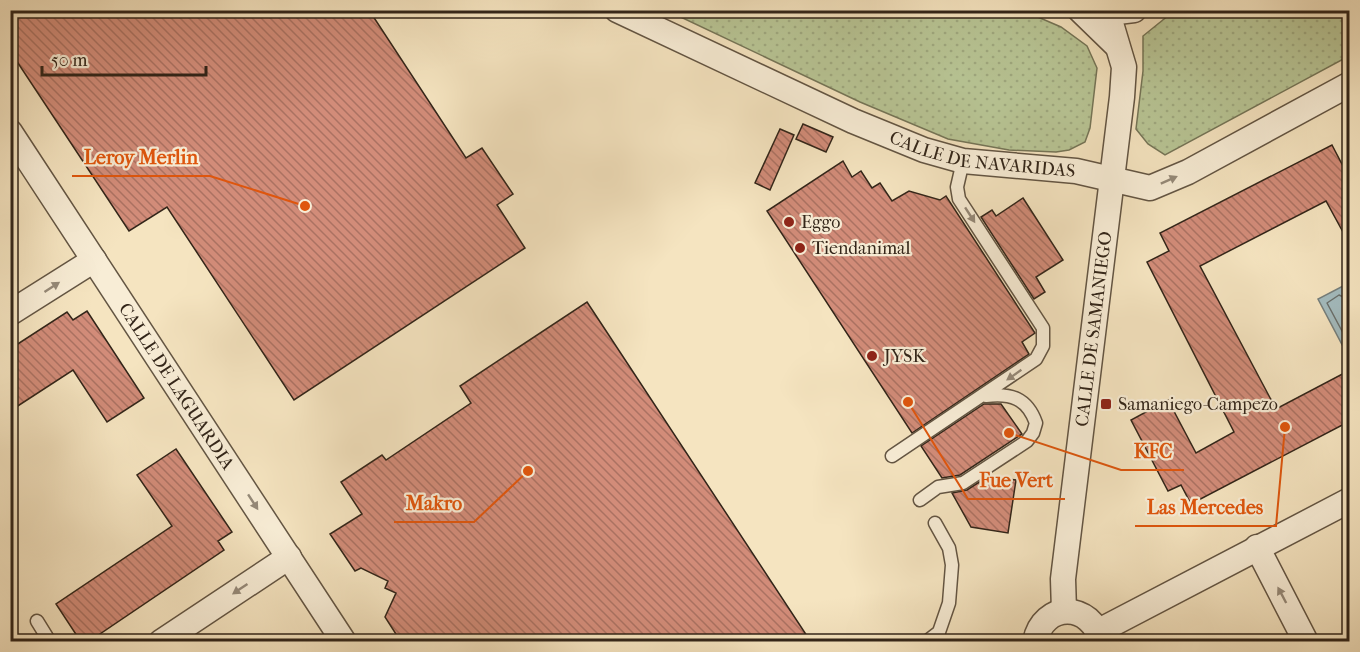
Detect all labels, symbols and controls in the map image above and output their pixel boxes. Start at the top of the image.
scale bar [42,39,206,77]
text: 50 m [51,50,88,71]
street label: CALLE DE NAVARIDAS [887,127,1076,181]
callout: Leroy Merlin [72,138,210,176]
text: Leroy Merlin [84,146,199,169]
one-way arrow [1160,175,1178,185]
one-way arrow [964,207,975,223]
place label: Eggo [801,212,840,233]
marker: Eggo [782,215,796,229]
street label: CALLE DE SAMANIEGO [1071,230,1116,428]
place label: Tiendanimal [812,238,910,259]
marker: Tiendanimal [793,241,807,255]
one-way arrow [44,281,60,292]
street label: CALLE DE LAGUARDIA [114,299,239,474]
place label: JYSK [882,346,926,367]
marker: JYSK [865,349,879,363]
one-way arrow [1006,369,1022,381]
place label: Samaniego-Campezo [1118,394,1278,415]
marker: Samaniego-Campezo [1099,397,1113,411]
callout: KFC [1121,432,1184,470]
text: KFC [1134,440,1172,463]
callout: Fue Vert [968,461,1065,499]
text: Fue Vert [978,469,1054,492]
callout: Makro [394,484,474,522]
callout: Las Mercedes [1135,488,1276,526]
text: Makro [405,492,462,515]
one-way arrow [247,494,258,510]
text: Las Mercedes [1147,496,1264,519]
one-way arrow [232,583,248,594]
one-way arrow [1277,586,1287,603]

